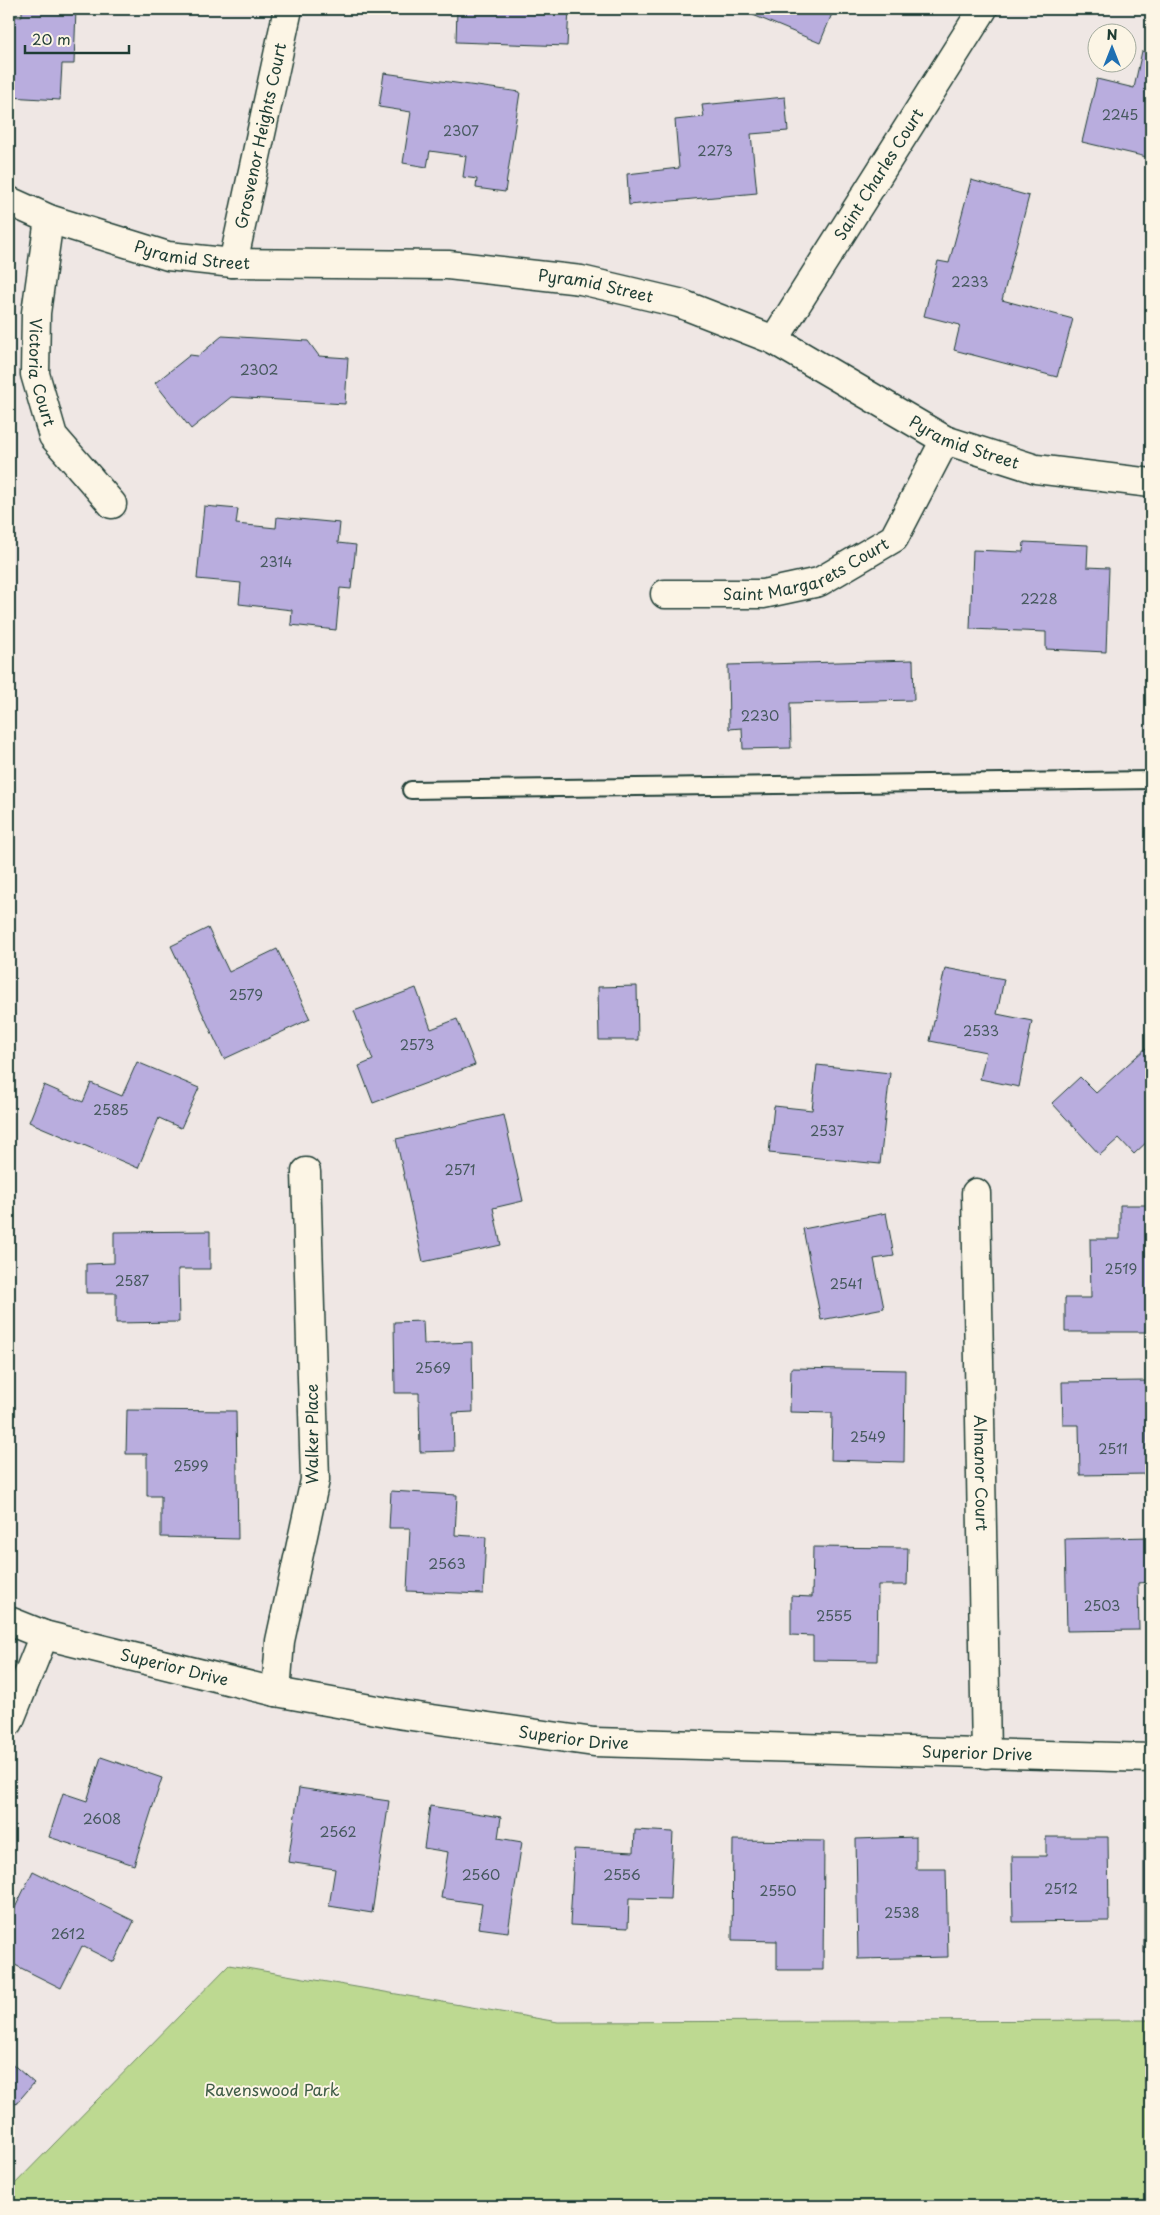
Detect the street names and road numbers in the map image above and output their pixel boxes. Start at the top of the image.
street label: Grosvenor Heights Court [228,40,291,231]
street label: Saint Charles Court [827,103,929,244]
street label: Pyramid Street [131,233,250,274]
street label: Pyramid Street [537,262,656,308]
street label: Victoria Court [24,318,63,429]
street label: Pyramid Street [905,409,1023,474]
street label: Saint Margarets Court [723,531,893,605]
street label: Walker Place [299,1384,323,1484]
street label: Almanor Court [969,1415,995,1532]
street label: Superior Drive [118,1641,231,1691]
street label: Superior Drive [517,1718,629,1754]
street label: Superior Drive [922,1738,1033,1766]

